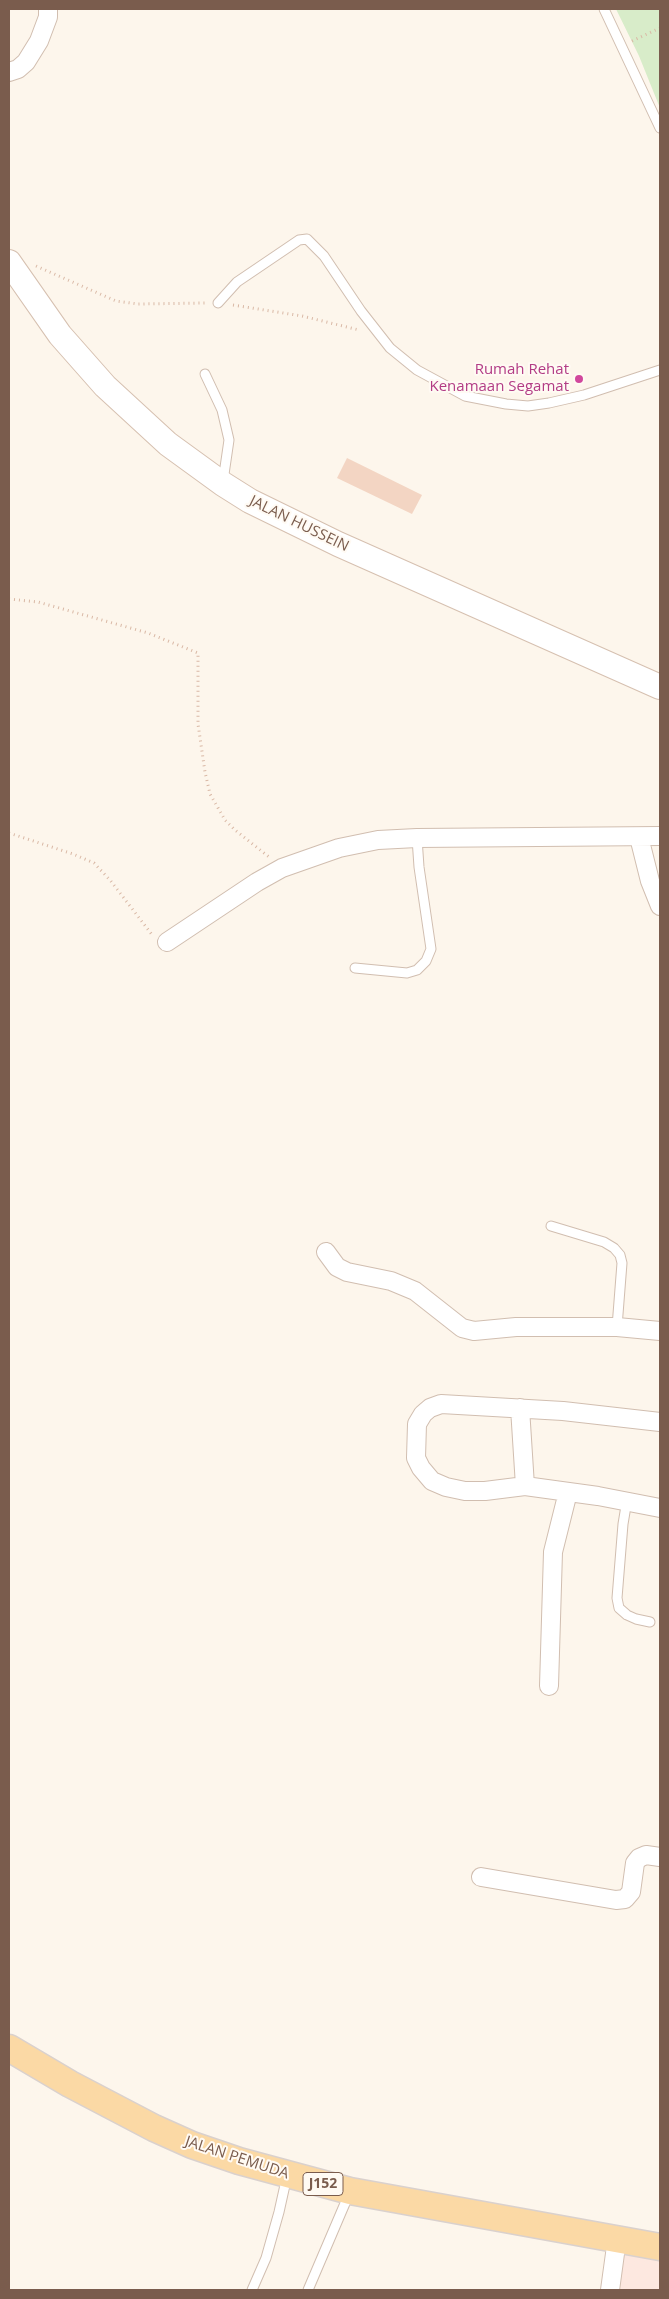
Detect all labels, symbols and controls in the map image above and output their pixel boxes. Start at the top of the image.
place label: Rumah Rehat Kenamaan Segamat [430,361,569,396]
marker: Rumah Rehat Kenamaan Segamat [573,373,585,385]
street label: JALAN HUSSEIN [246,492,352,556]
street label: JALAN PEMUDA [183,2133,291,2183]
road number: J152 [303,2172,343,2196]

